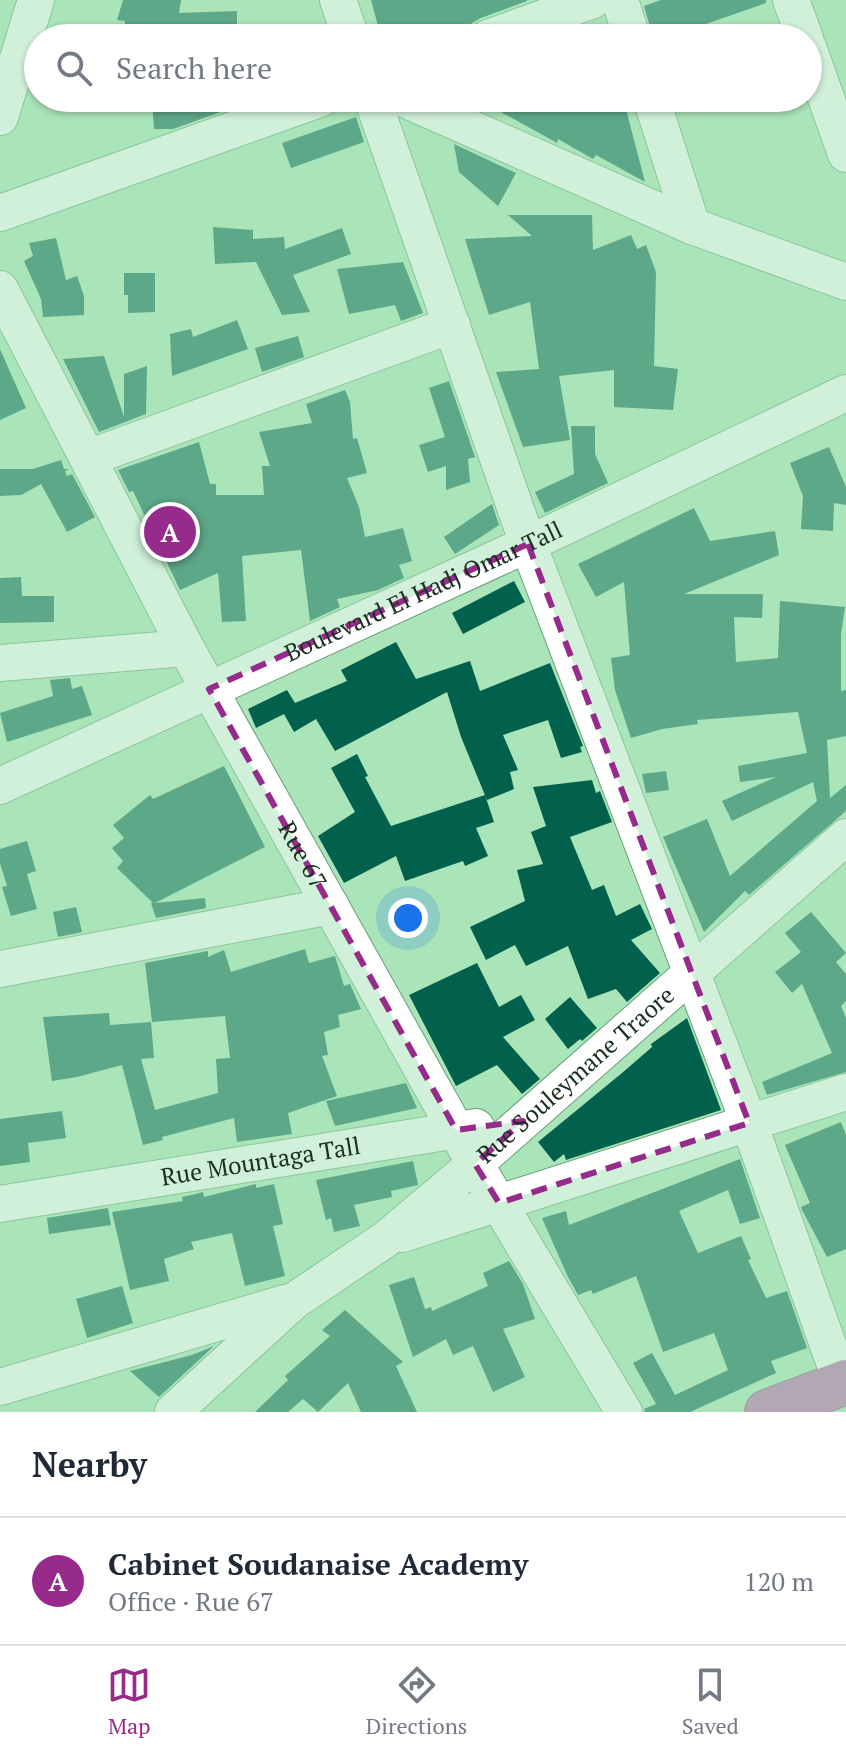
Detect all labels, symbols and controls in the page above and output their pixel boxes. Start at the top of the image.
search box [24,24,822,112]
icon: search [52,46,96,90]
text: Search here [116,48,272,88]
pin: A [144,502,196,562]
street label: Boulevard El Hadj Omar Tall [279,513,567,669]
street label: Rue 67 [271,815,335,894]
your location [388,898,428,938]
street label: Rue Souleymane Traore [470,979,681,1170]
street label: Rue Mountaga Tall [158,1129,362,1193]
text: Nearby [32,1442,147,1487]
text: Cabinet Soudanaise Academy [108,1544,528,1584]
text: A [49,1564,67,1598]
text: 120 m [744,1564,814,1598]
text: Office · Rue 67 [108,1584,274,1618]
tab: Map [107,1663,151,1740]
tab: Directions [366,1663,467,1740]
tab: Saved [682,1663,739,1740]

